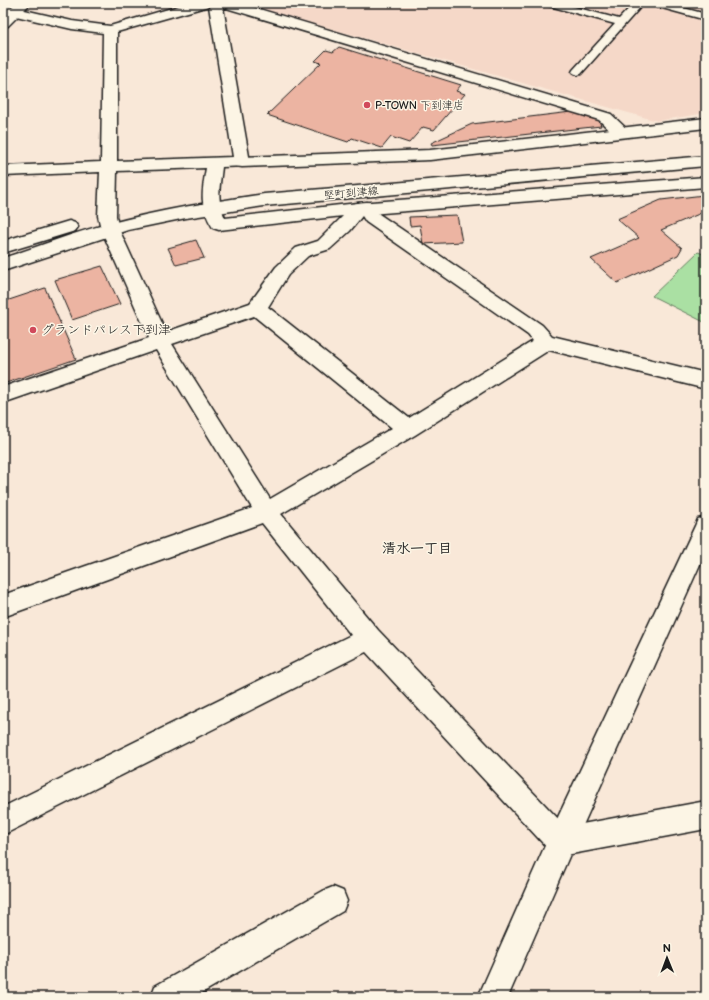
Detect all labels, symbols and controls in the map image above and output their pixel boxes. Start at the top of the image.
place label: P-TOWN 下到津店 [375,99,464,112]
marker: P-TOWN 下到津店 [362,100,372,110]
street label: 堅町到津線 [323,184,379,202]
place label: グランドパレス下到津 [41,322,171,338]
marker: グランドパレス下到津 [28,325,38,335]
district label: 清水一丁目 [382,540,452,557]
north arrow [647,938,687,978]
text: N [663,942,671,955]

